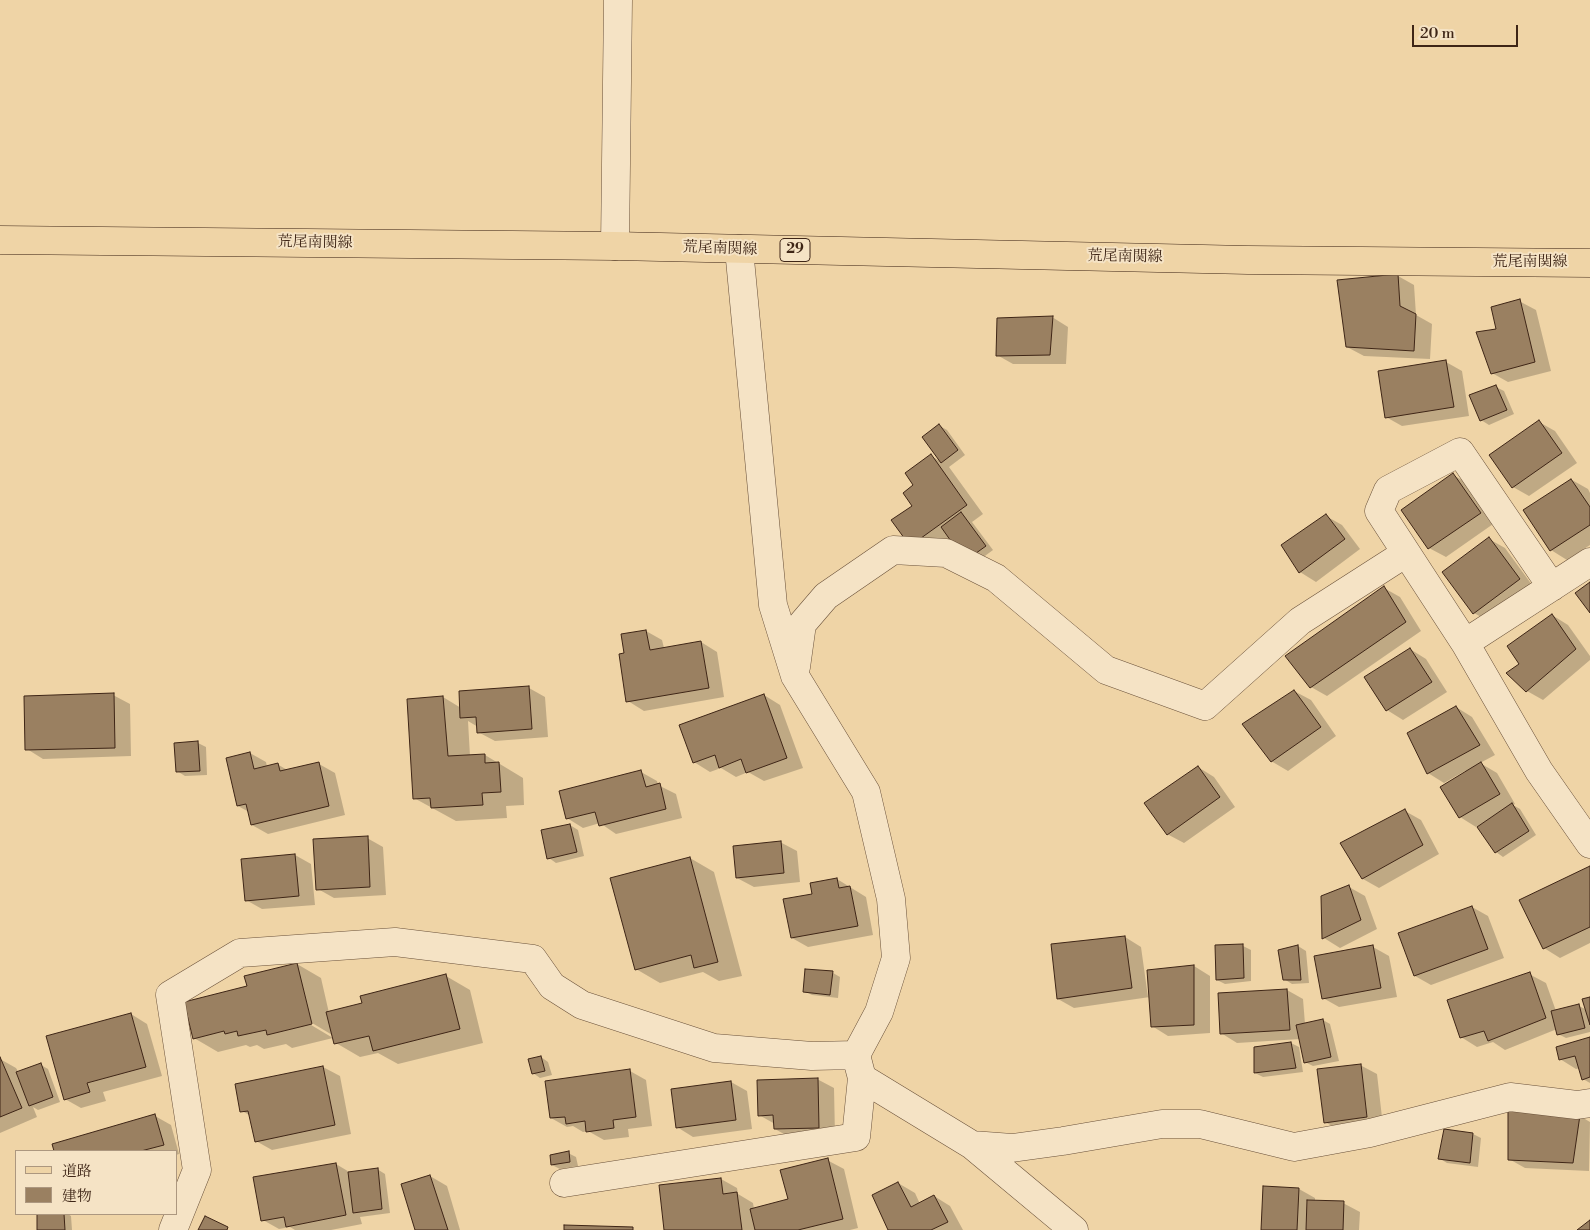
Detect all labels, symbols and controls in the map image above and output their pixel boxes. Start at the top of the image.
scale bar [1415,15,1521,47]
text: 20 m [1420,24,1455,43]
street label: 荒尾南関線 [277,233,353,253]
road number: 29 [780,238,810,262]
street label: 荒尾南関線 [682,239,758,259]
street label: 荒尾南関線 [1087,247,1163,267]
street label: 荒尾南関線 [1493,253,1567,271]
legend [15,1150,178,1215]
text: 道路 [62,1162,92,1181]
text: 建物 [62,1187,92,1206]

